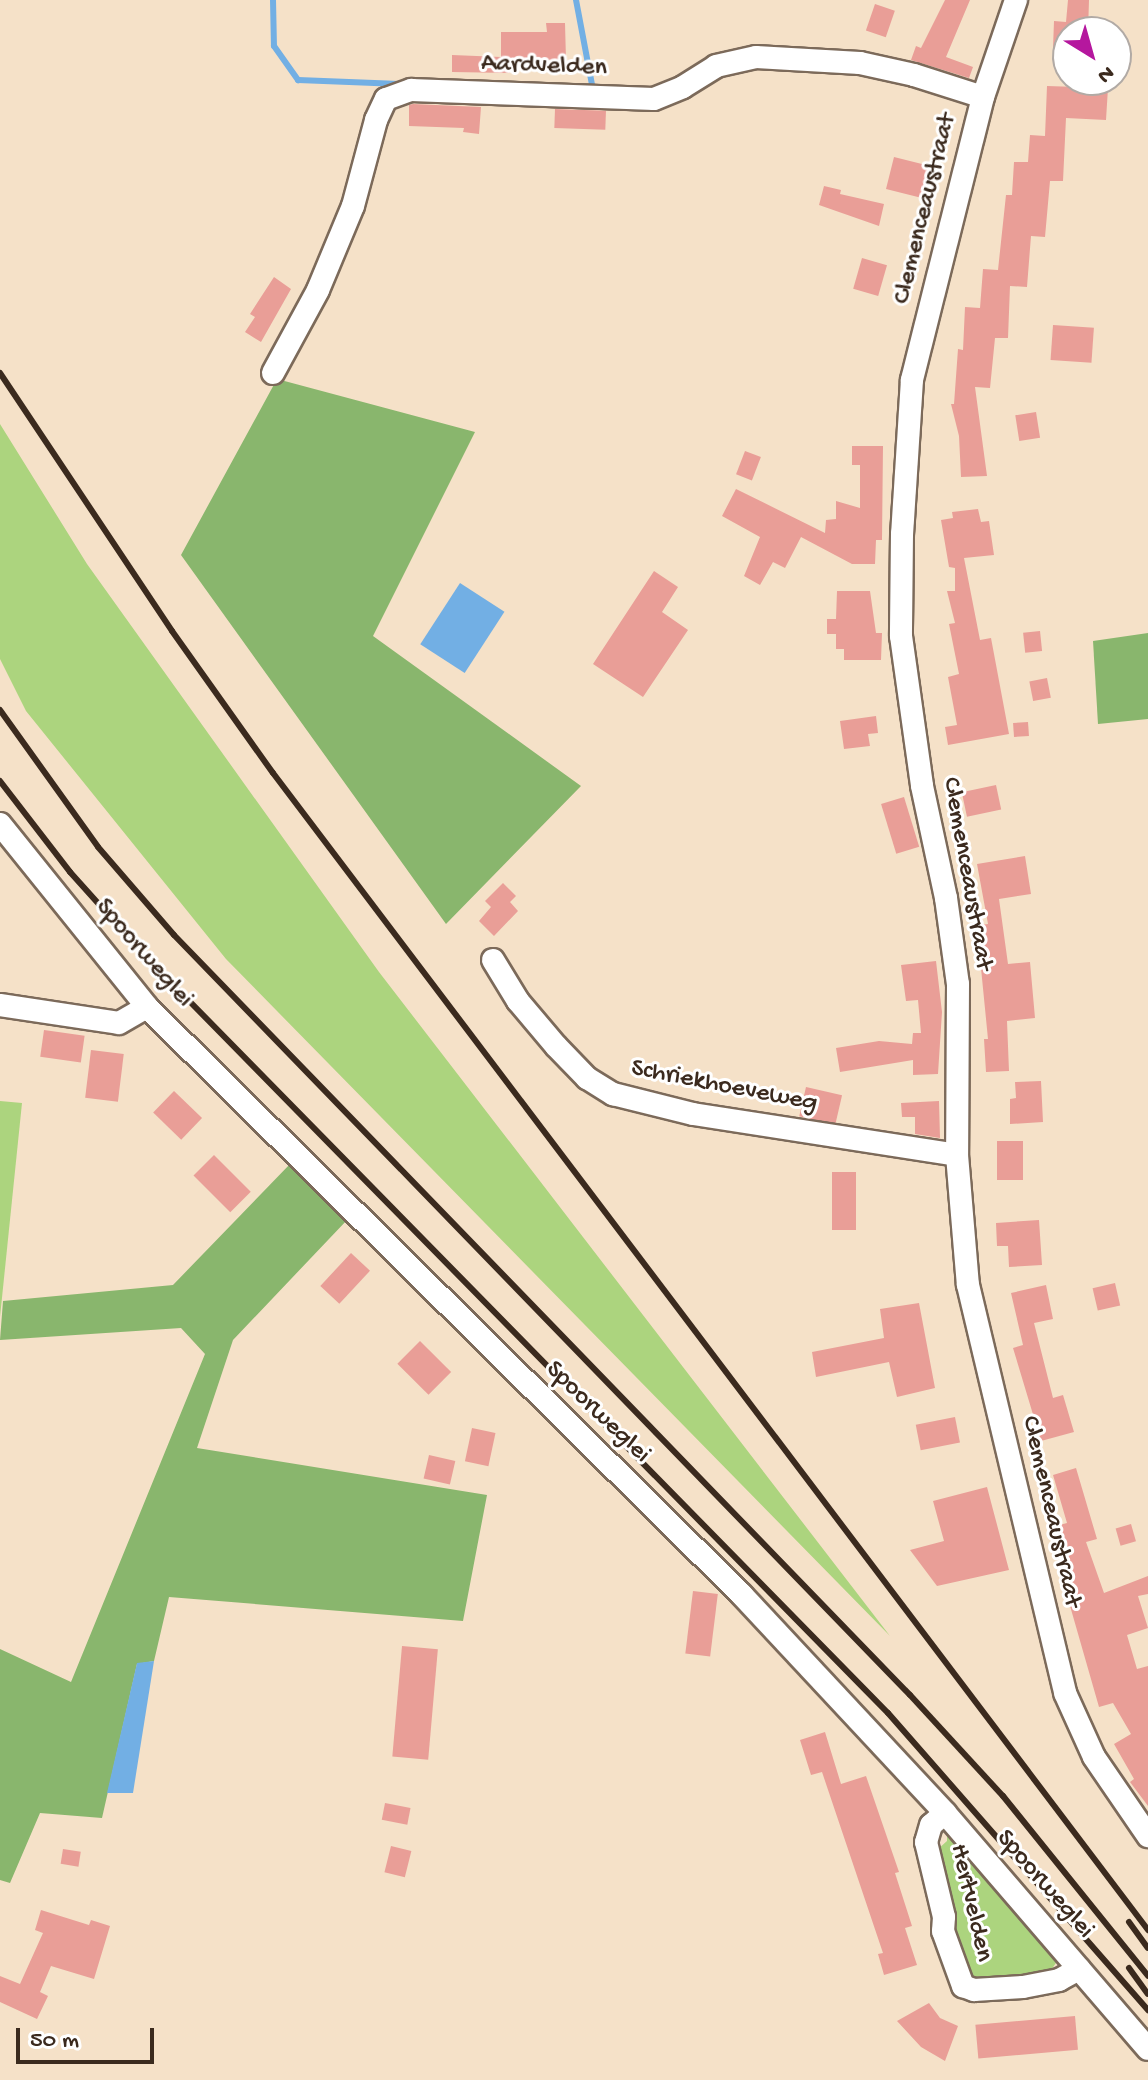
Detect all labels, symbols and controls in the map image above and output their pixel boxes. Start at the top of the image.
north arrow [1052,16,1132,96]
street label: Aardvelden [481,49,607,85]
text: N [1092,59,1119,88]
street label: Clemenceaustraat [887,111,965,307]
street label: Clemenceaustraat [934,775,998,973]
street label: Spoorweglei [87,893,199,1015]
street label: Schriekhoeveweg [628,1054,820,1120]
street label: Spoorweglei [538,1355,656,1471]
street label: Clemenceaustraat [1013,1413,1087,1611]
street label: Spoorweglei [988,1824,1100,1946]
street label: Hertvelden [941,1841,999,1965]
scale bar [20,2012,158,2062]
text: 50 m [30,2027,79,2056]

